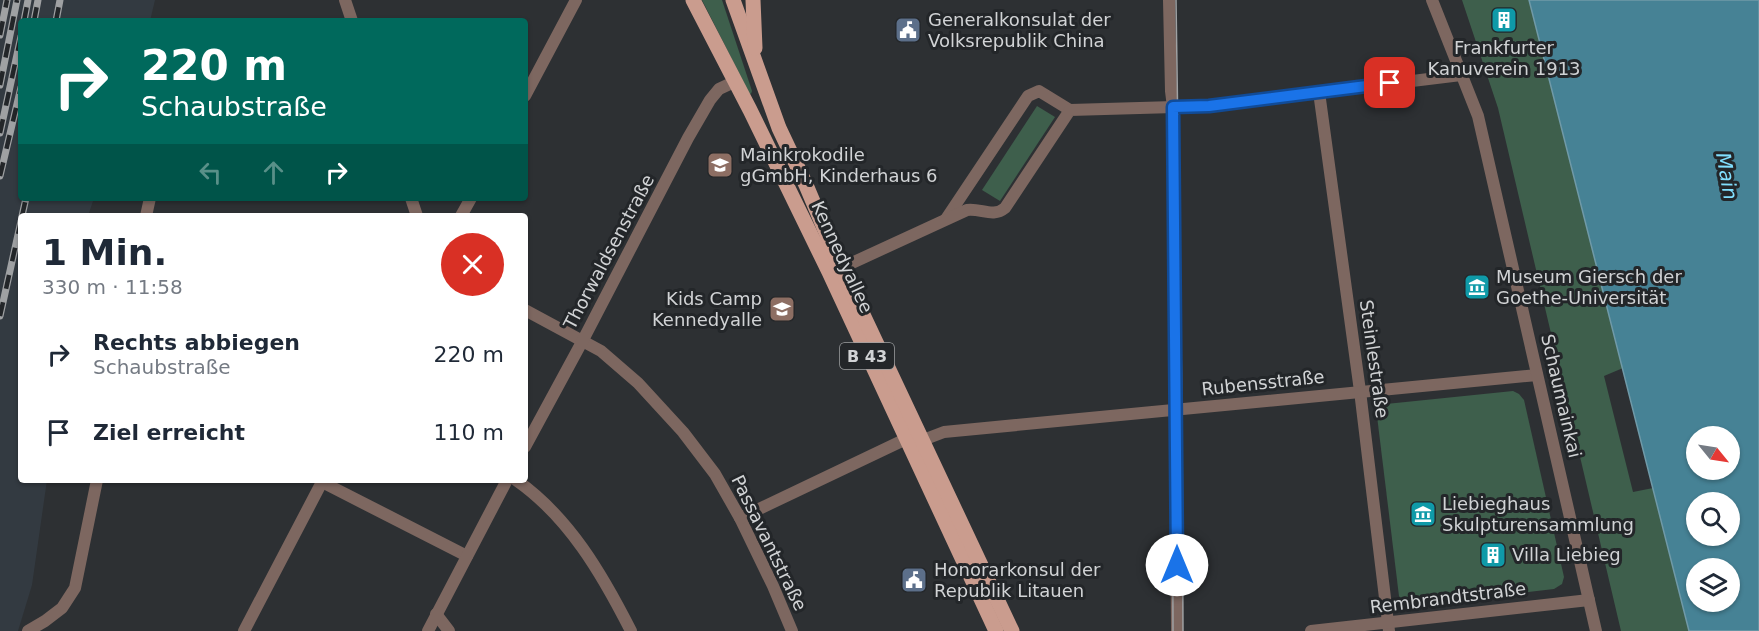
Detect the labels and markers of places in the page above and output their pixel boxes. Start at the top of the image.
building icon: Frankfurter Kanuverein 1913 [1489,5,1519,35]
place label: Generalkonsulat der Volksrepublik China [928,9,1111,51]
public building icon: Generalkonsulat der Volksrepublik China [893,15,923,45]
place label: Frankfurter Kanuverein 1913 [1427,37,1581,79]
pin [1364,57,1415,108]
place label: Mainkrokodile gGmbH, Kinderhaus 6 [740,144,938,186]
school or university icon: Mainkrokodile gGmbH, Kinderhaus 6 [705,150,735,180]
place label: Museum Giersch der Goethe-Universität [1496,266,1682,308]
museum icon: Museum Giersch der Goethe-Universität [1462,272,1492,302]
place label: Kids Camp Kennedyalle [652,288,762,330]
school or university icon: Kids Camp Kennedyalle [767,294,797,324]
place label: Liebieghaus Skulpturensammlung [1442,493,1634,535]
museum icon: Liebieghaus Skulpturensammlung [1408,499,1438,529]
building icon: Villa Liebieg [1478,540,1508,570]
place label: Villa Liebieg [1512,544,1621,565]
place label: Honorarkonsul der Republik Litauen [934,559,1101,601]
public building icon: Honorarkonsul der Republik Litauen [899,565,929,595]

